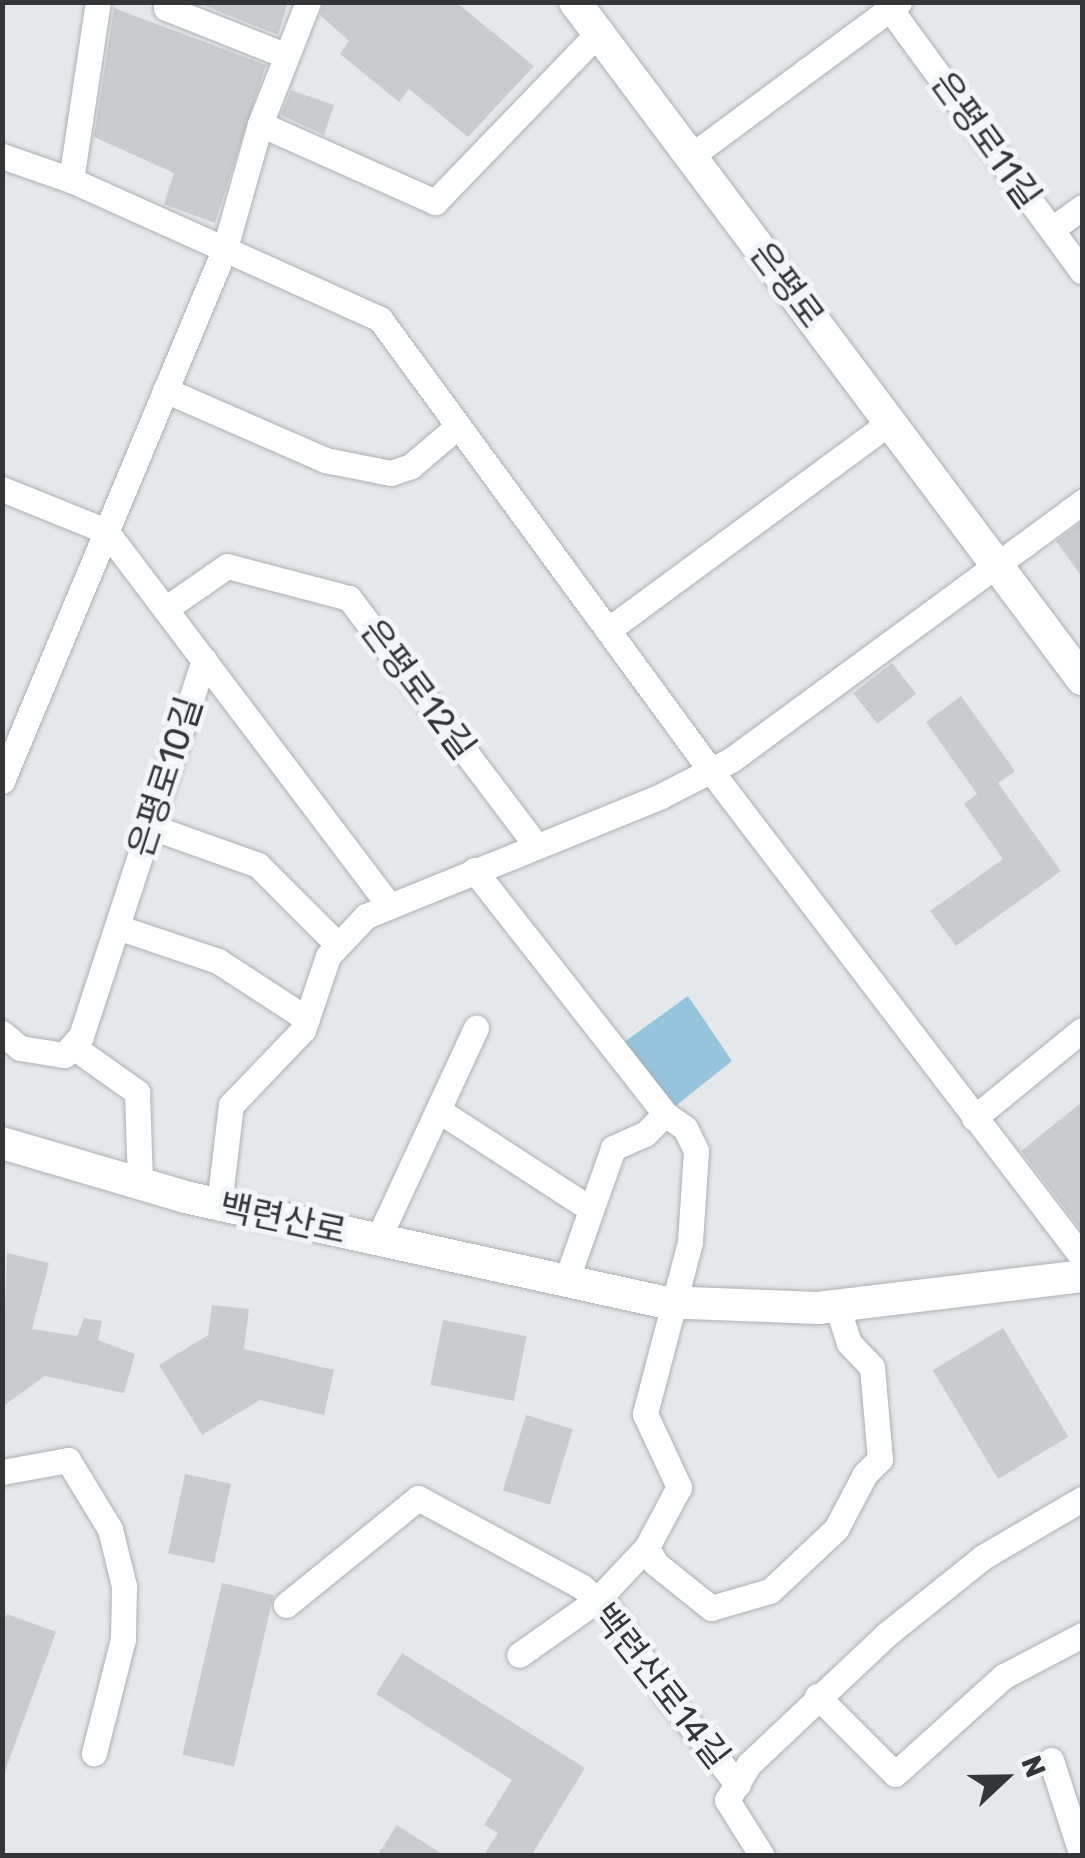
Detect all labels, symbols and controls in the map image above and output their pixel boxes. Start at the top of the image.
street label: 은평로11길 [922,63,1050,217]
street label: 은평로 [741,234,833,336]
street label: 은평로12길 [352,611,484,767]
street label: 은평로10길 [119,692,211,862]
street label: 백련산로 [216,1185,350,1253]
street label: 백련산로14길 [584,1595,738,1777]
north arrow [955,1728,1055,1828]
text: N [1014,1751,1052,1782]

